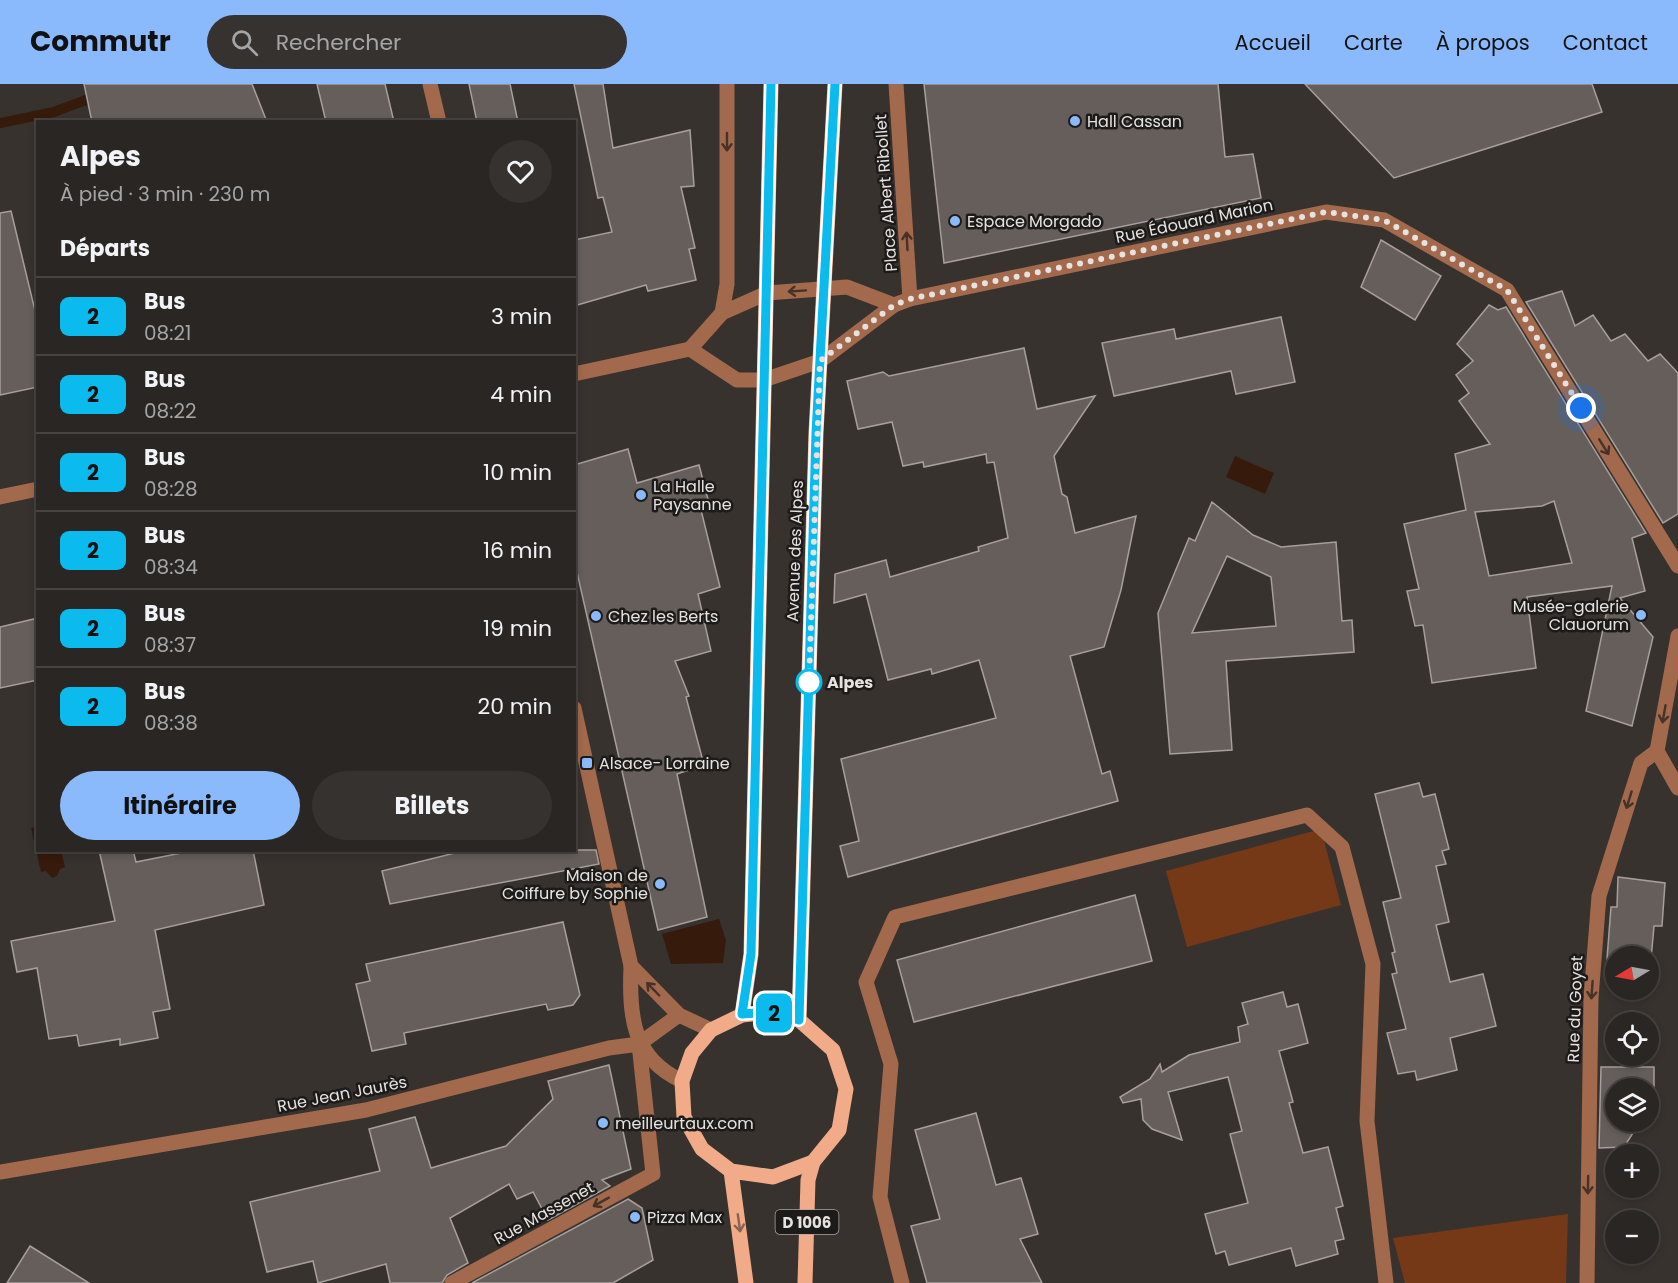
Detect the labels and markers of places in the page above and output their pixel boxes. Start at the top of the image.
place label: Hall Cassan [1087,110,1182,133]
marker: Hall Cassan [1068,114,1082,128]
place label: Espace Morgado [967,210,1102,233]
marker: Espace Morgado [948,214,962,228]
place label: La Halle Paysanne [653,475,732,516]
marker: La Halle Paysanne [634,488,648,502]
place label: Musée-galerie Clauorum [1513,595,1629,636]
place label: Chez les Berts [608,605,718,628]
marker: Musée-galerie Clauorum [1634,608,1648,622]
marker: Chez les Berts [589,609,603,623]
marker: Alpes [796,669,822,695]
place label: Alpes [827,671,873,694]
place label: Alsace- Lorraine [599,752,730,775]
marker: Alsace- Lorraine [580,756,594,770]
place label: Maison de Coiffure by Sophie [502,864,648,905]
marker: Maison de Coiffure by Sophie [653,877,667,891]
place label: meilleurtaux.com [615,1112,754,1135]
marker: meilleurtaux.com [596,1116,610,1130]
place label: Pizza Max [647,1206,722,1229]
marker: Pizza Max [628,1210,642,1224]

